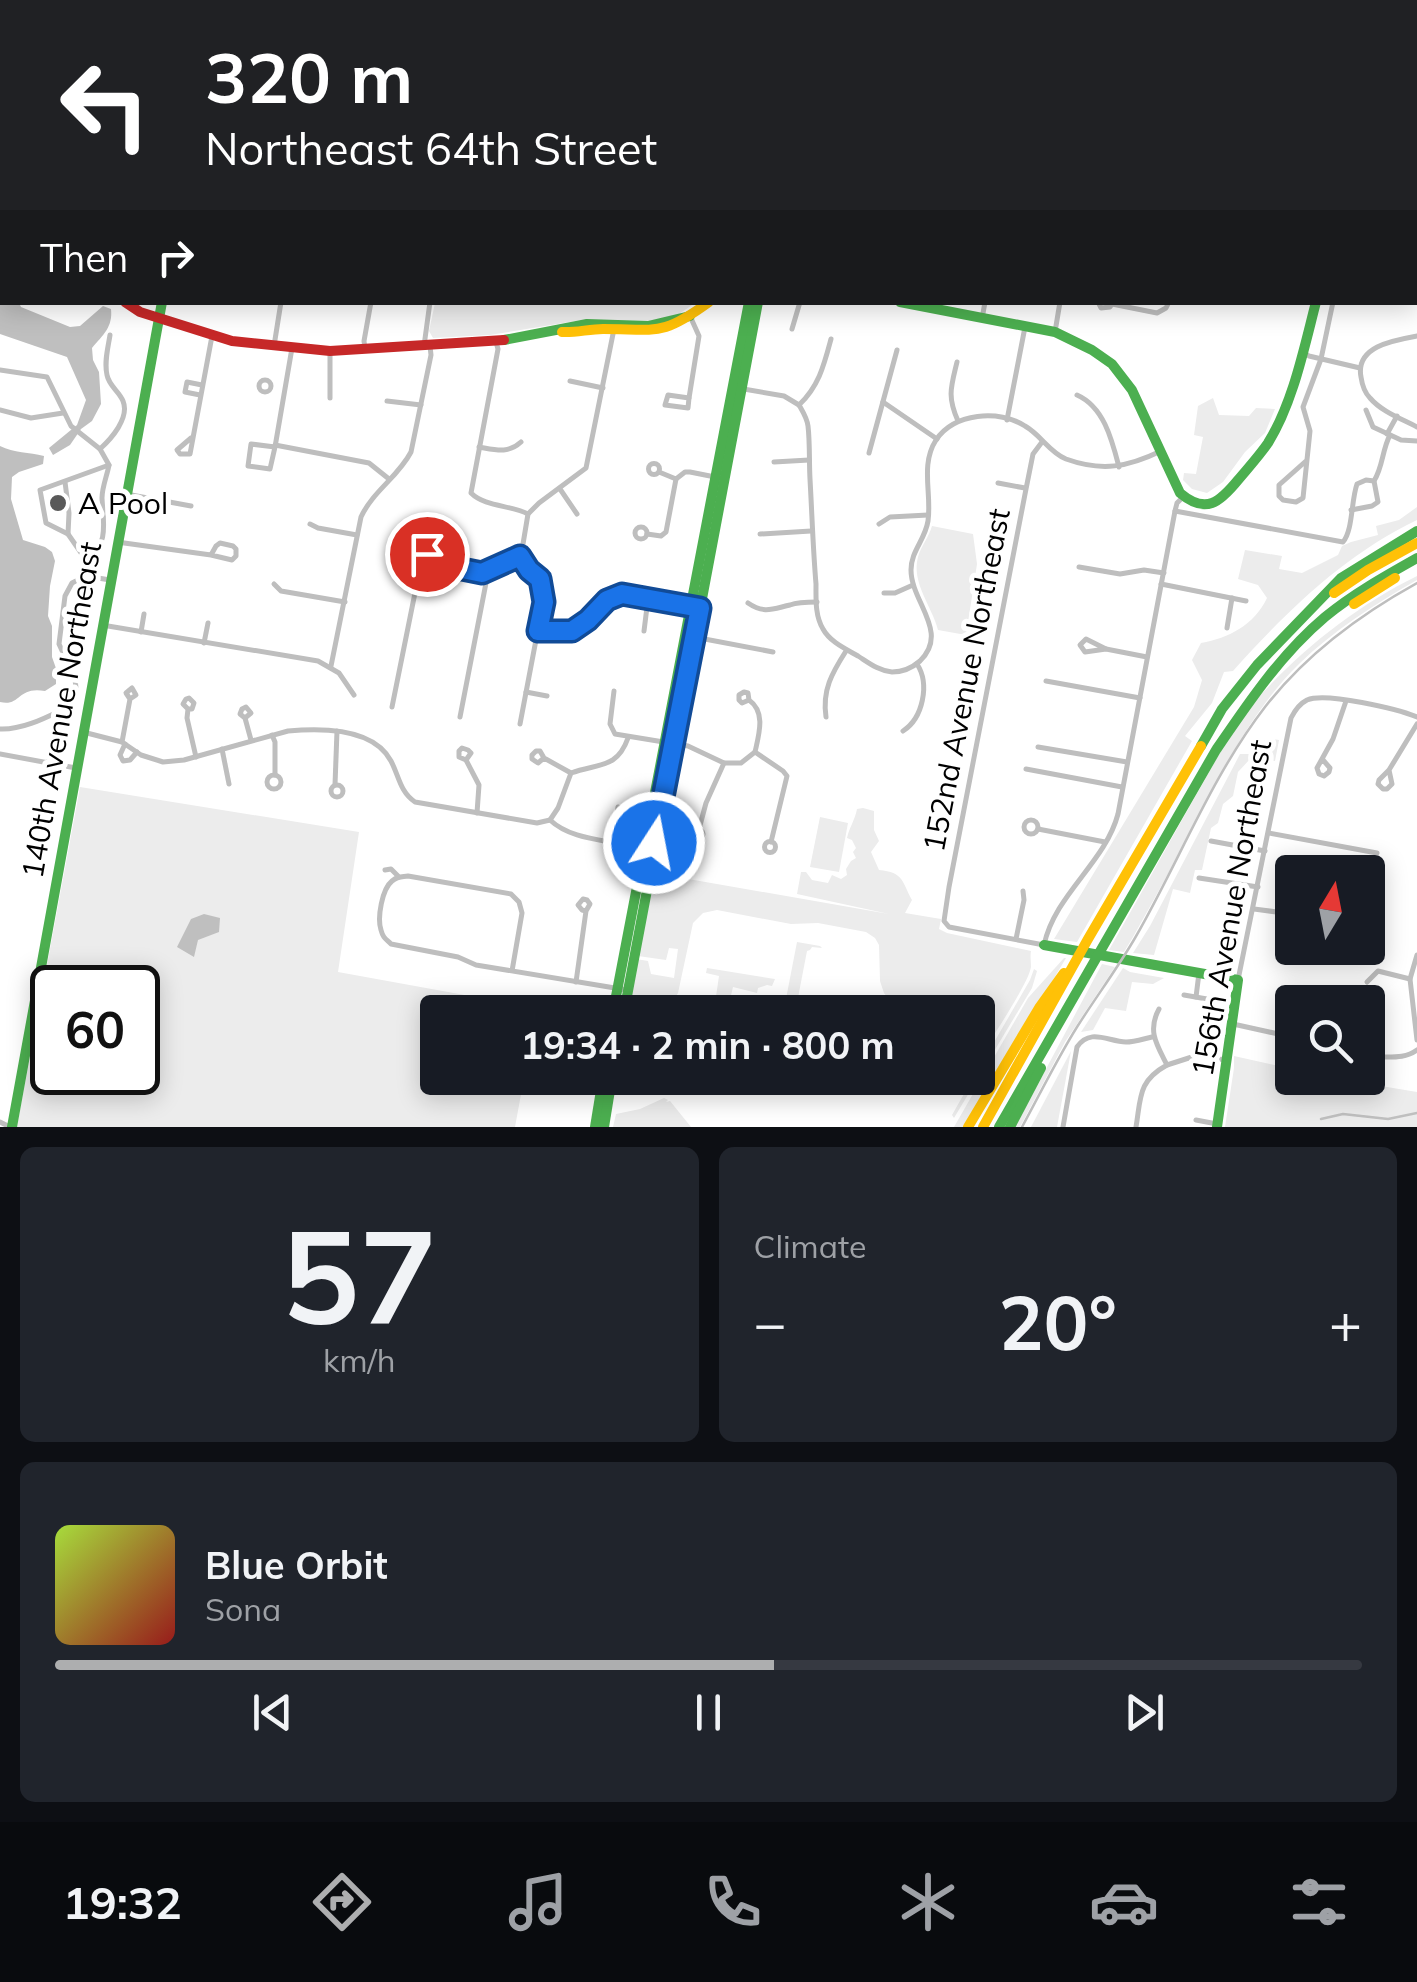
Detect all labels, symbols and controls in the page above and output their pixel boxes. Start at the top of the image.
text: 320 m [205,33,413,121]
icon: left [40,40,170,170]
text: Northeast 64th Street [205,120,657,176]
icon: right [148,230,203,285]
text: Then [40,234,128,282]
place label: A Pool [78,484,168,522]
marker: A Pool [47,492,69,514]
street label: 152nd Avenue Northeast [914,505,1018,855]
pin [385,512,470,597]
icon: arrive [400,527,455,582]
street label: 140th Avenue Northeast [13,539,109,881]
street label: 156th Avenue Northeast [1183,737,1279,1079]
position arrow [602,791,706,895]
north arrow [1275,855,1385,965]
map controls [1275,855,1385,1095]
speed limit sign: 60 [30,965,160,1095]
button: search [1275,985,1385,1095]
text: 19:34 · 2 min · 800 m [520,1021,895,1069]
text: 57 [281,1193,437,1357]
text: Climate [754,1226,866,1266]
text: 20° [999,1275,1117,1369]
text: − [754,1288,787,1357]
text: + [1329,1288,1362,1357]
text: km/h [323,1340,395,1380]
text: Blue Orbit [205,1541,388,1589]
text: Sona [205,1589,281,1629]
icon: previous [245,1685,300,1740]
icon: pause [681,1685,736,1740]
icon: next [1117,1685,1172,1740]
icon: directions [307,1867,377,1937]
icon: music [503,1867,573,1937]
icon: phone [698,1867,768,1937]
icon: climate [893,1867,963,1937]
icon: car [1089,1867,1159,1937]
icon: filters [1284,1867,1354,1937]
text: 19:32 [63,1874,182,1930]

